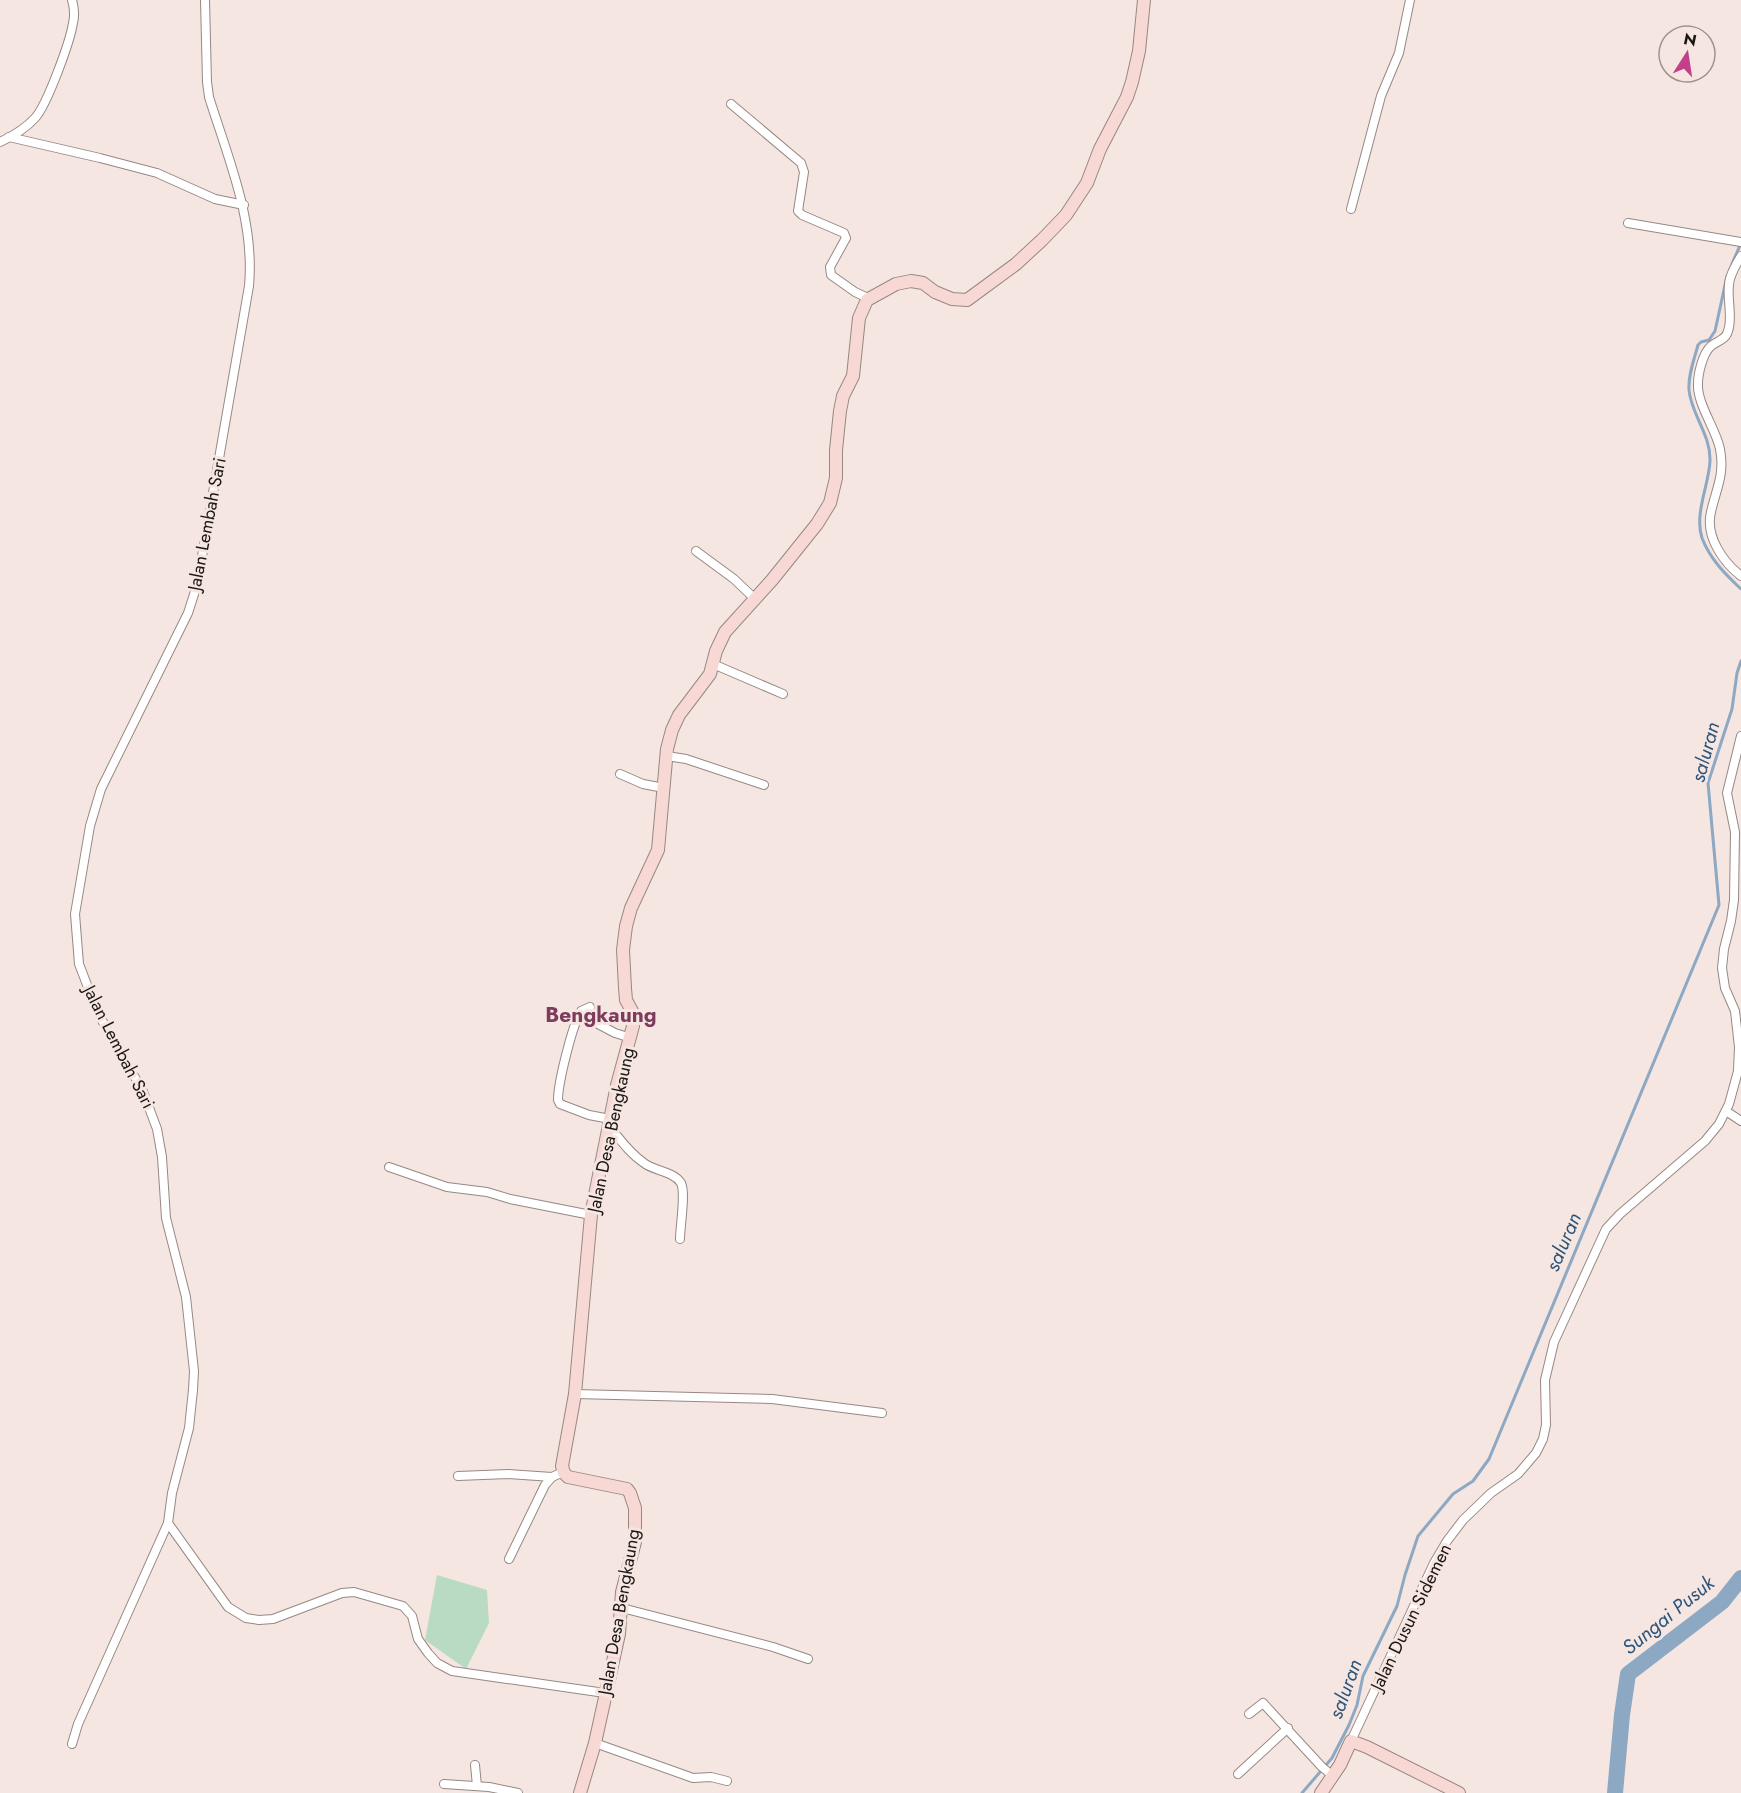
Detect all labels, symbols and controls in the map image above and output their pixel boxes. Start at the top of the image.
north arrow [1657,24,1717,84]
text: N [1681,27,1699,52]
street label: Jalan Lembah Sari [181,455,233,595]
water label: saluran [1684,719,1727,786]
street label: Jalan Lembah Sari [76,979,161,1113]
district label: Bengkaung [545,1000,657,1030]
street label: Jalan Desa Bengkaung [580,1045,641,1217]
water label: saluran [1538,1208,1589,1276]
street label: Jalan Desa Bengkaung [591,1527,646,1699]
street label: Jalan Dusun Sidemen [1363,1539,1458,1697]
water label: Sungai Pusuk [1616,1568,1722,1662]
water label: saluran [1321,1655,1370,1723]

